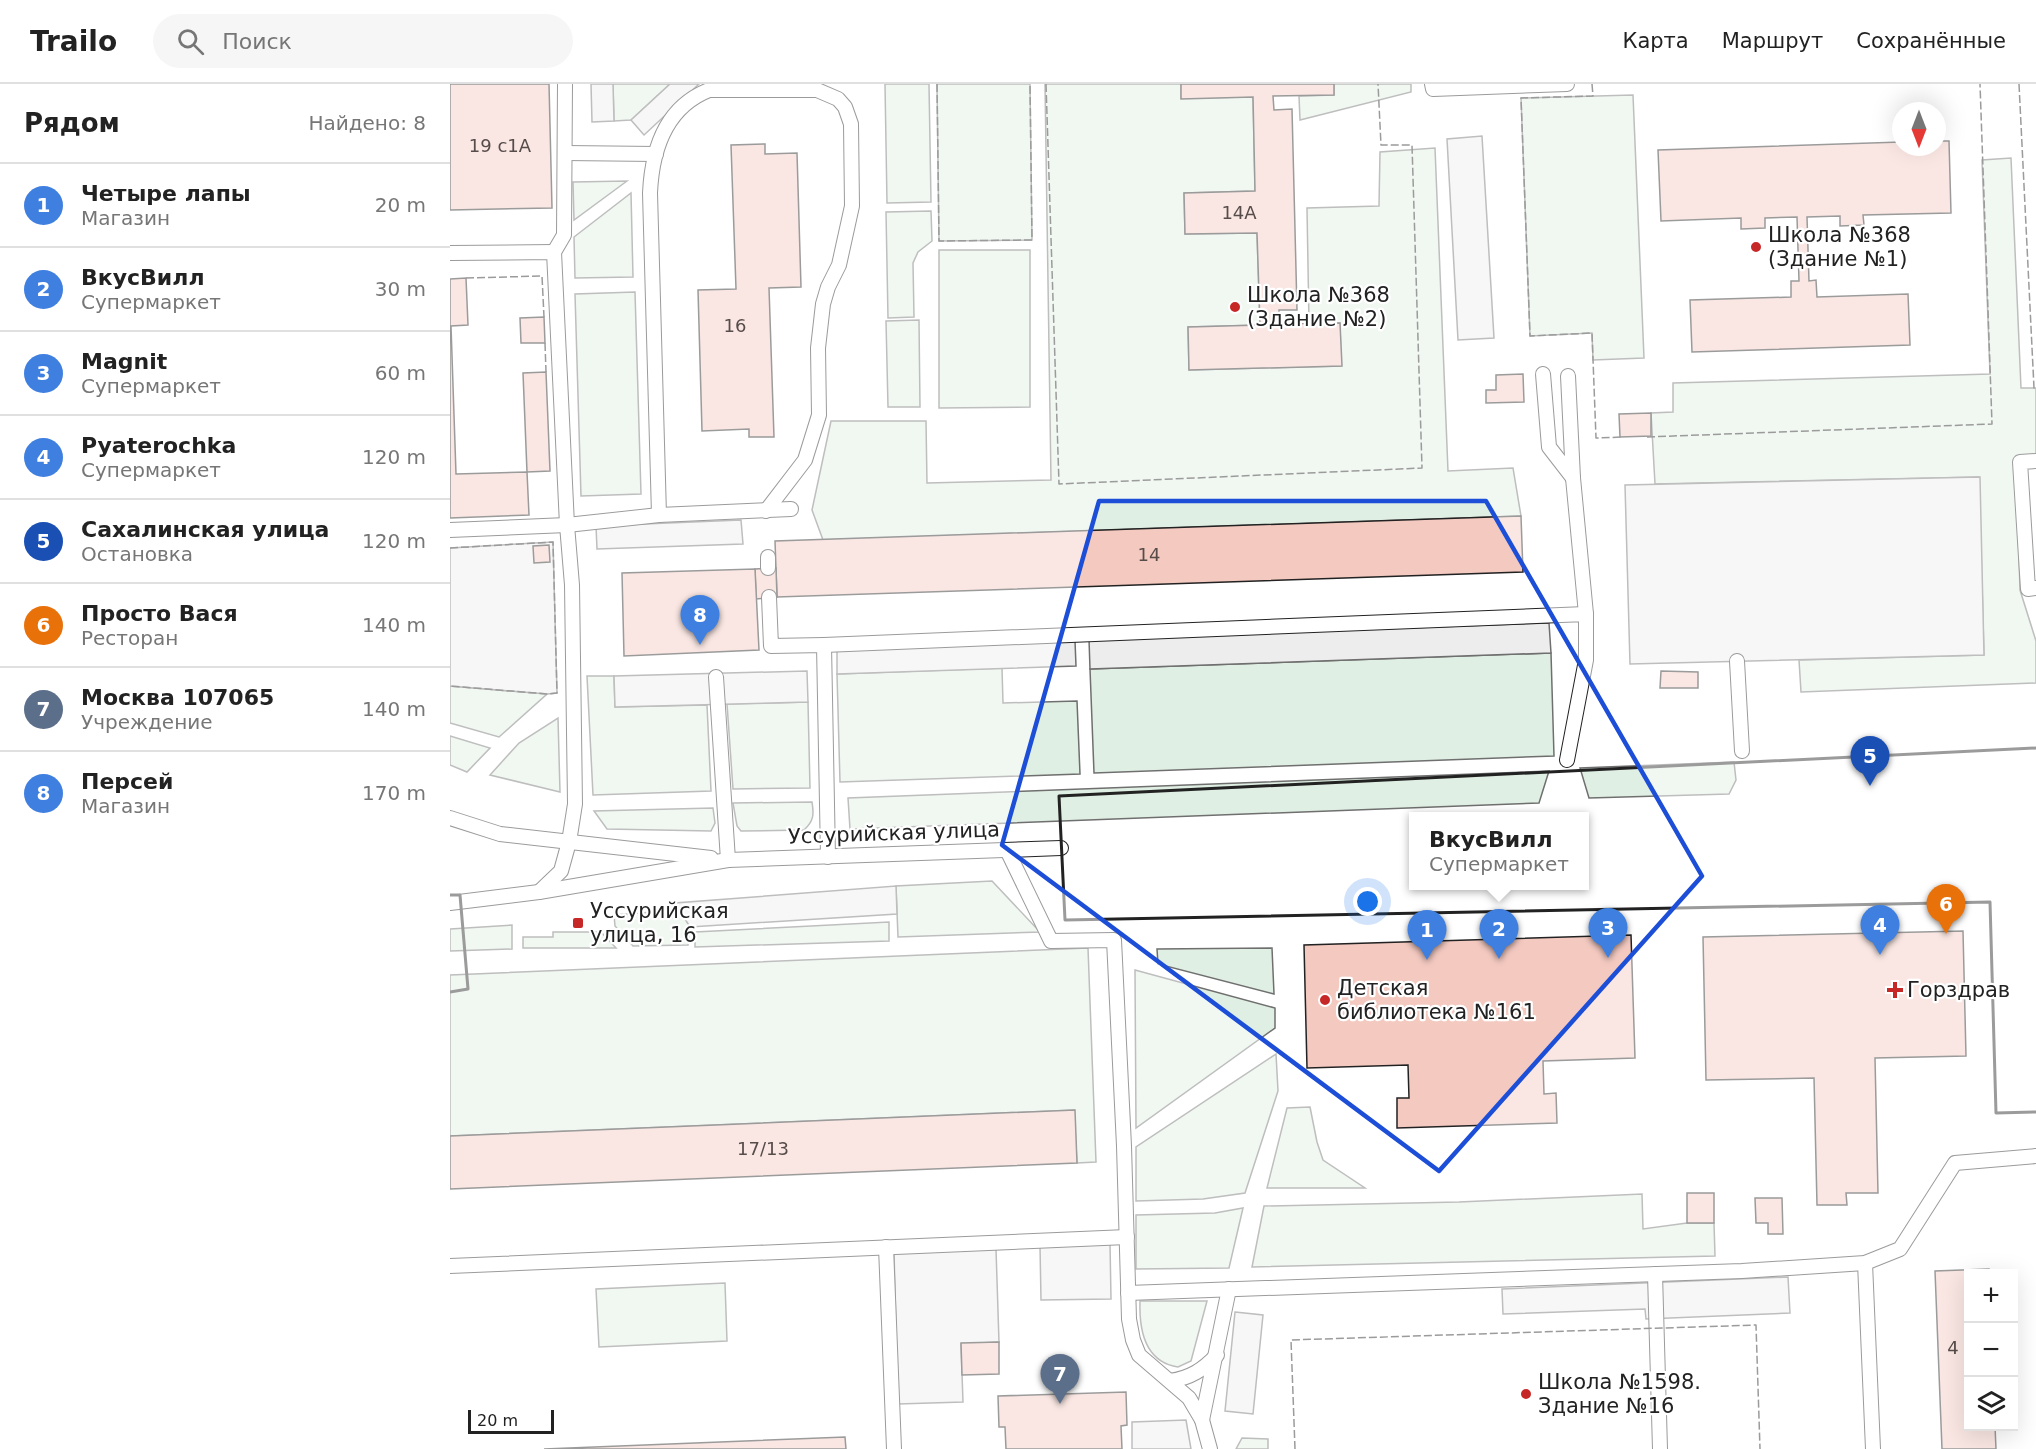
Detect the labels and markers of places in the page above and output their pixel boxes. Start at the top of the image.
place label: Школа №368 (Здание №1) [1768,223,1911,271]
marker: Школа №368 (Здание №1) [1749,240,1763,254]
place label: Школа №368 (Здание №2) [1247,283,1390,331]
marker: Школа №368 (Здание №2) [1228,300,1242,314]
pin: 8 [680,596,720,645]
pin: 5 [1850,736,1890,786]
pin: 6 [1926,884,1966,934]
place label: Уссурийская улица, 16 [590,899,729,947]
pin: 4 [1860,906,1900,955]
pin: 3 [1588,908,1628,958]
pin: 1 [1408,910,1446,960]
pin: 2 [1480,910,1518,959]
marker: Уссурийская улица, 16 [571,916,585,930]
place label: Детская библиотека №161 [1337,976,1536,1024]
place label: Горздрав [1907,978,2010,1002]
marker: Горздрав [1888,983,1902,997]
marker: Детская библиотека №161 [1318,993,1332,1007]
pin: 7 [1040,1354,1080,1404]
place label: Школа №1598. Здание №16 [1538,1370,1701,1418]
marker: Школа №1598. Здание №16 [1519,1387,1533,1401]

